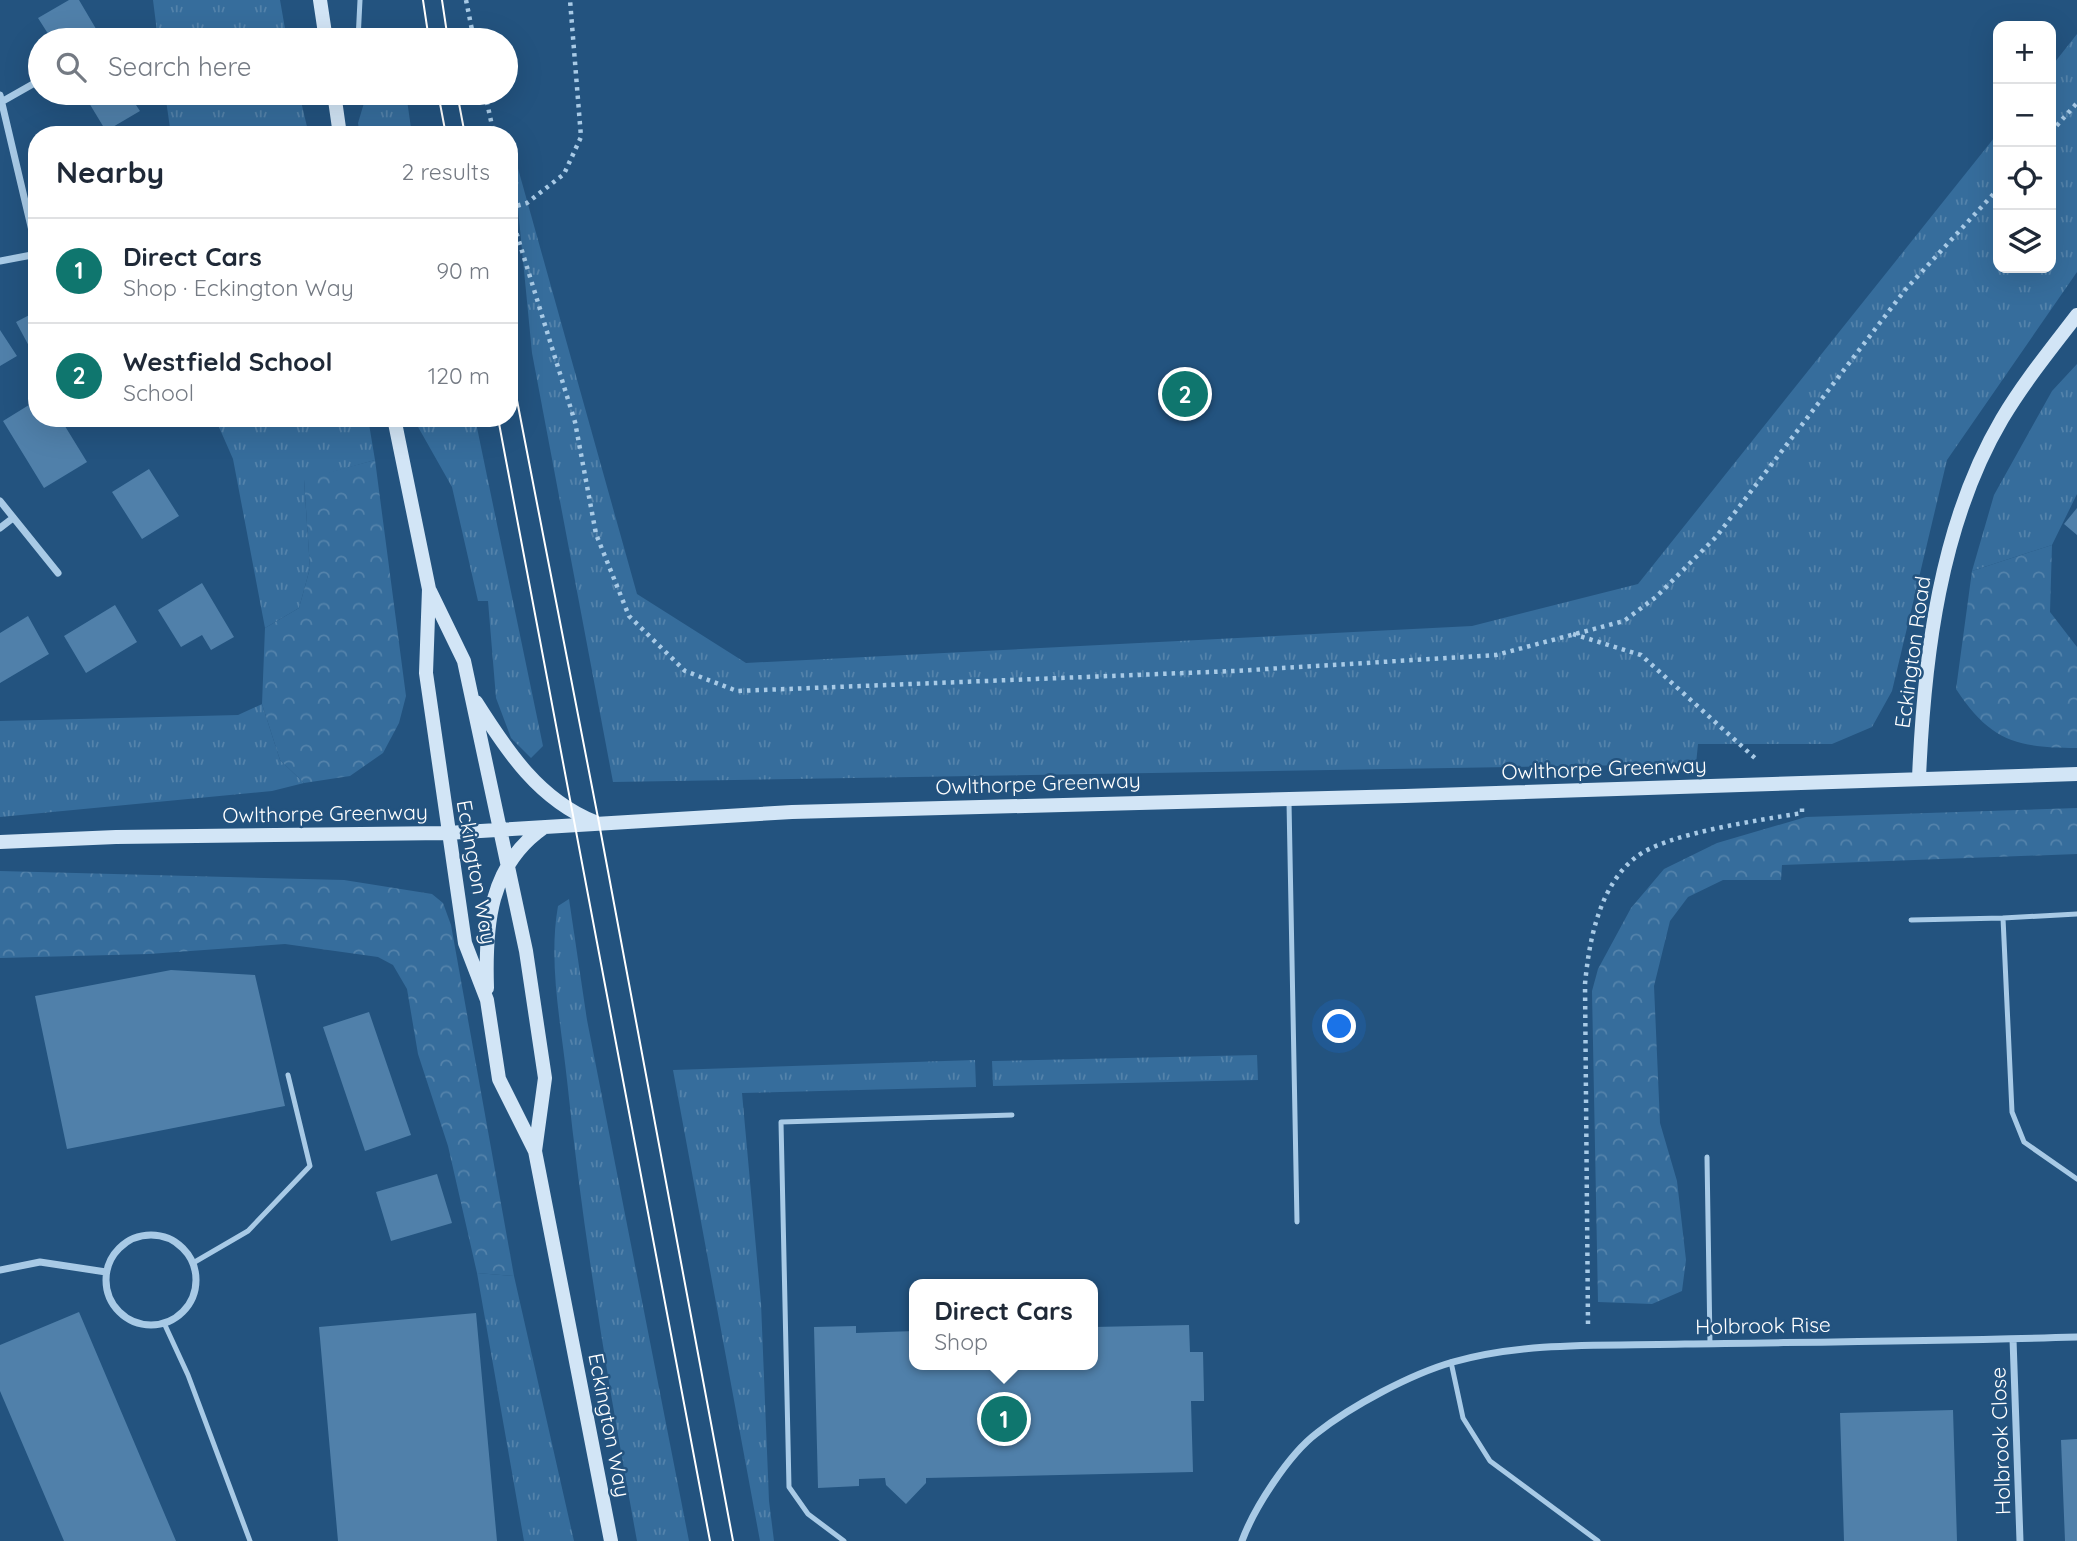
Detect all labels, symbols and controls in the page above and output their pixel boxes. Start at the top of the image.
map controls [1993,21,2056,273]
button: + [1993,21,2056,84]
search box [28,28,518,105]
icon: search [52,48,90,86]
text: Search here [108,50,252,83]
button: − [1993,84,2056,147]
button: locate [1993,147,2056,210]
text: Nearby [56,153,164,191]
text: 2 results [401,157,490,186]
button: layers [1993,210,2056,273]
text: Direct Cars [123,240,262,273]
text: 1 [75,256,83,285]
text: 90 m [436,256,490,285]
text: Shop · Eckington Way [123,273,354,302]
text: Westfield School [123,345,333,378]
text: 2 [72,361,86,390]
text: 120 m [428,361,490,390]
pin: 2 [1162,368,1208,420]
text: School [123,378,194,407]
street label: Eckington Road [1888,574,1936,730]
street label: Owlthorpe Greenway [1501,751,1707,785]
street label: Owlthorpe Greenway [935,766,1141,800]
street label: Owlthorpe Greenway [222,798,428,828]
street label: Eckington Way [452,798,502,946]
your location [1322,1009,1356,1043]
popup [909,1279,1098,1370]
text: Direct Cars [934,1294,1073,1327]
street label: Holbrook Rise [1695,1311,1831,1339]
text: Shop [934,1327,988,1356]
street label: Eckington Way [583,1351,637,1499]
street label: Holbrook Close [1984,1367,2016,1515]
pin: 1 [981,1393,1027,1445]

